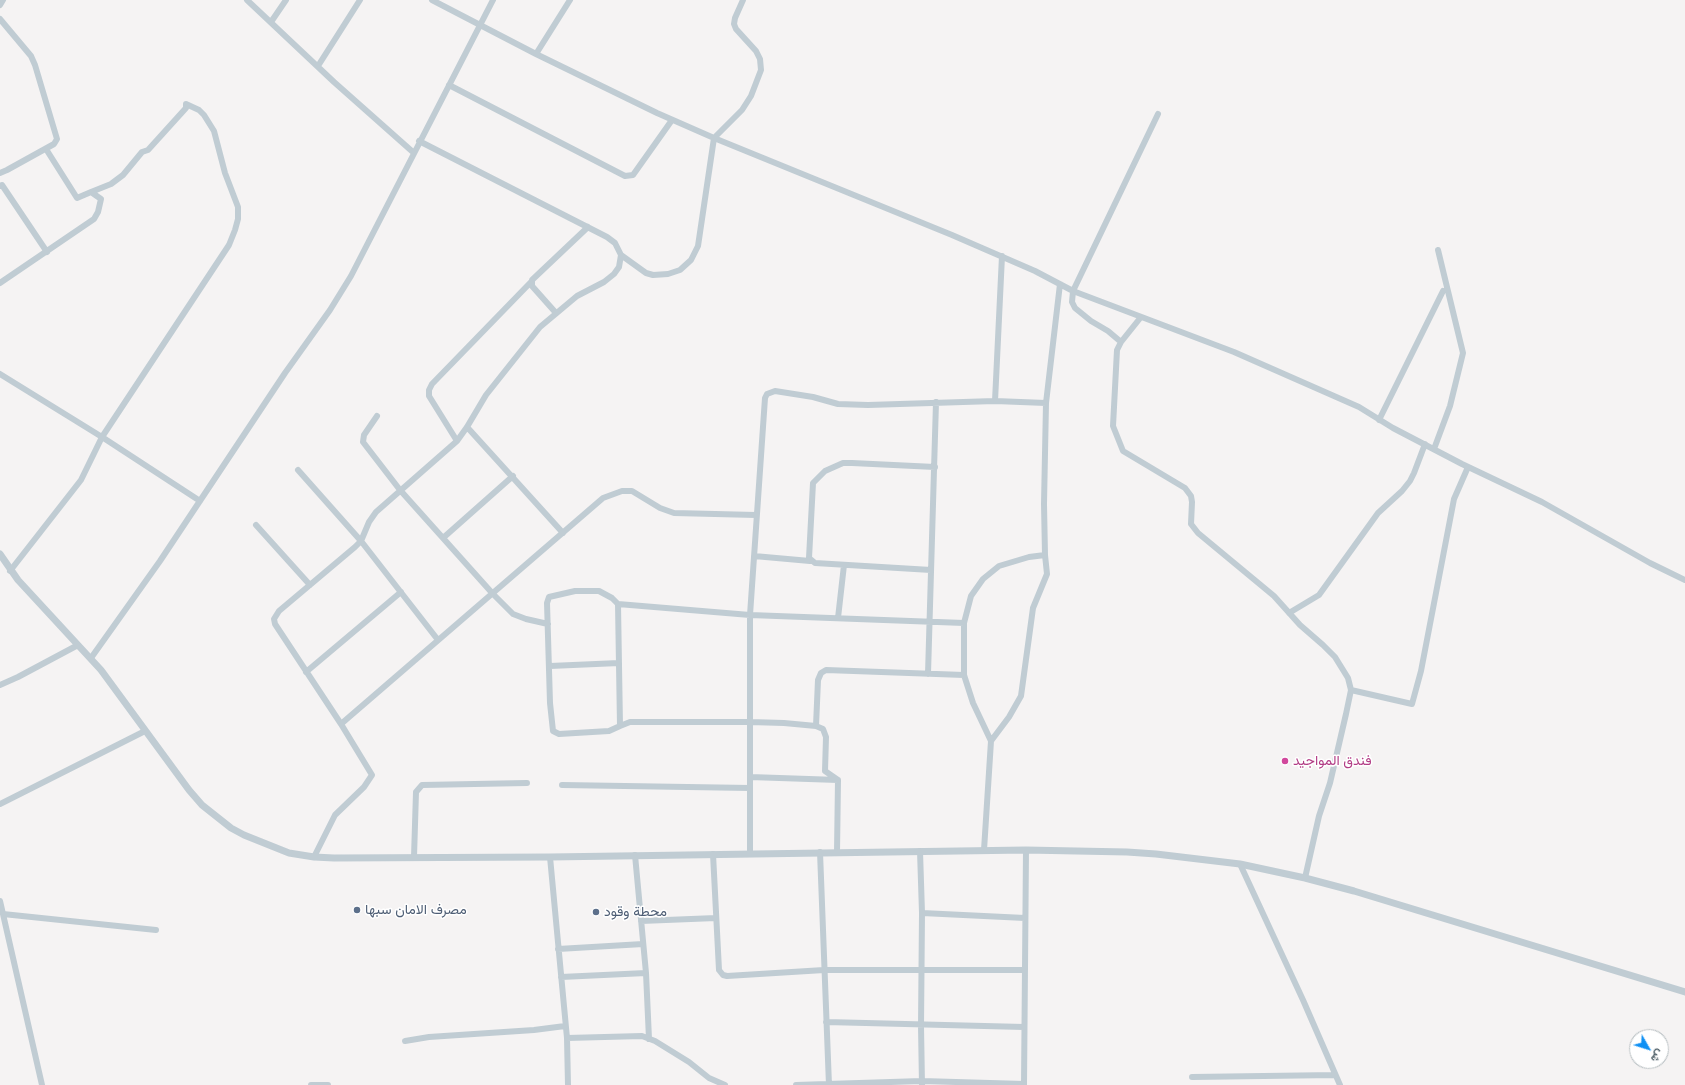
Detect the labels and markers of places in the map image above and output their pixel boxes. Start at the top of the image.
place label: فندق المواجيد [1293,753,1372,769]
marker: فندق المواجيد [1280,756,1290,766]
place label: مصرف الامان سبها [365,902,467,918]
place label: محطة وقود [604,904,667,920]
marker: مصرف الامان سبها [352,905,362,915]
marker: محطة وقود [591,907,601,917]

